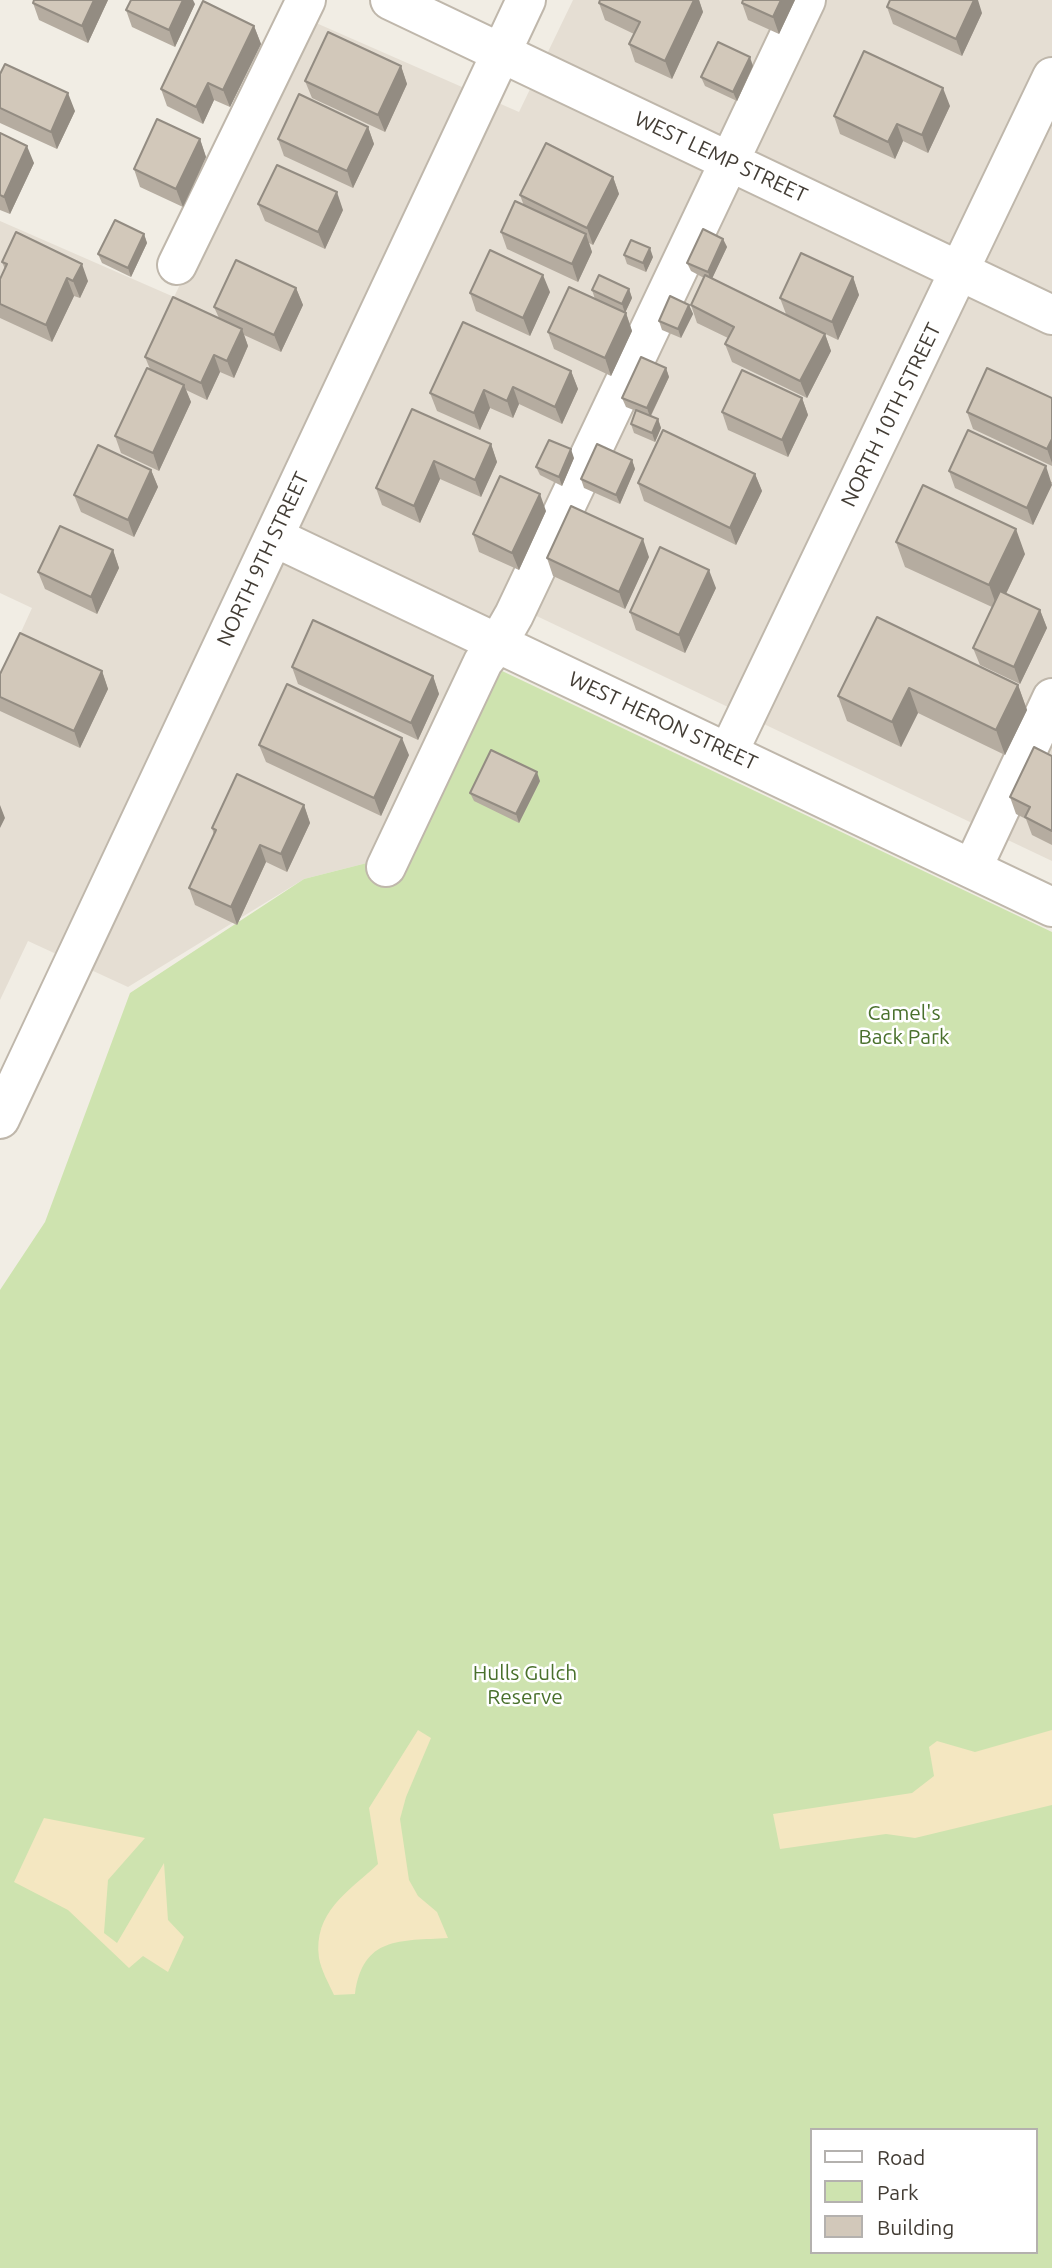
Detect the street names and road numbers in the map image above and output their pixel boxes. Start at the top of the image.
street label: WEST LEMP STREET [631,106,811,208]
street label: NORTH 10TH STREET [836,319,946,511]
street label: NORTH 9TH STREET [212,468,314,650]
street label: WEST HERON STREET [565,666,761,776]

